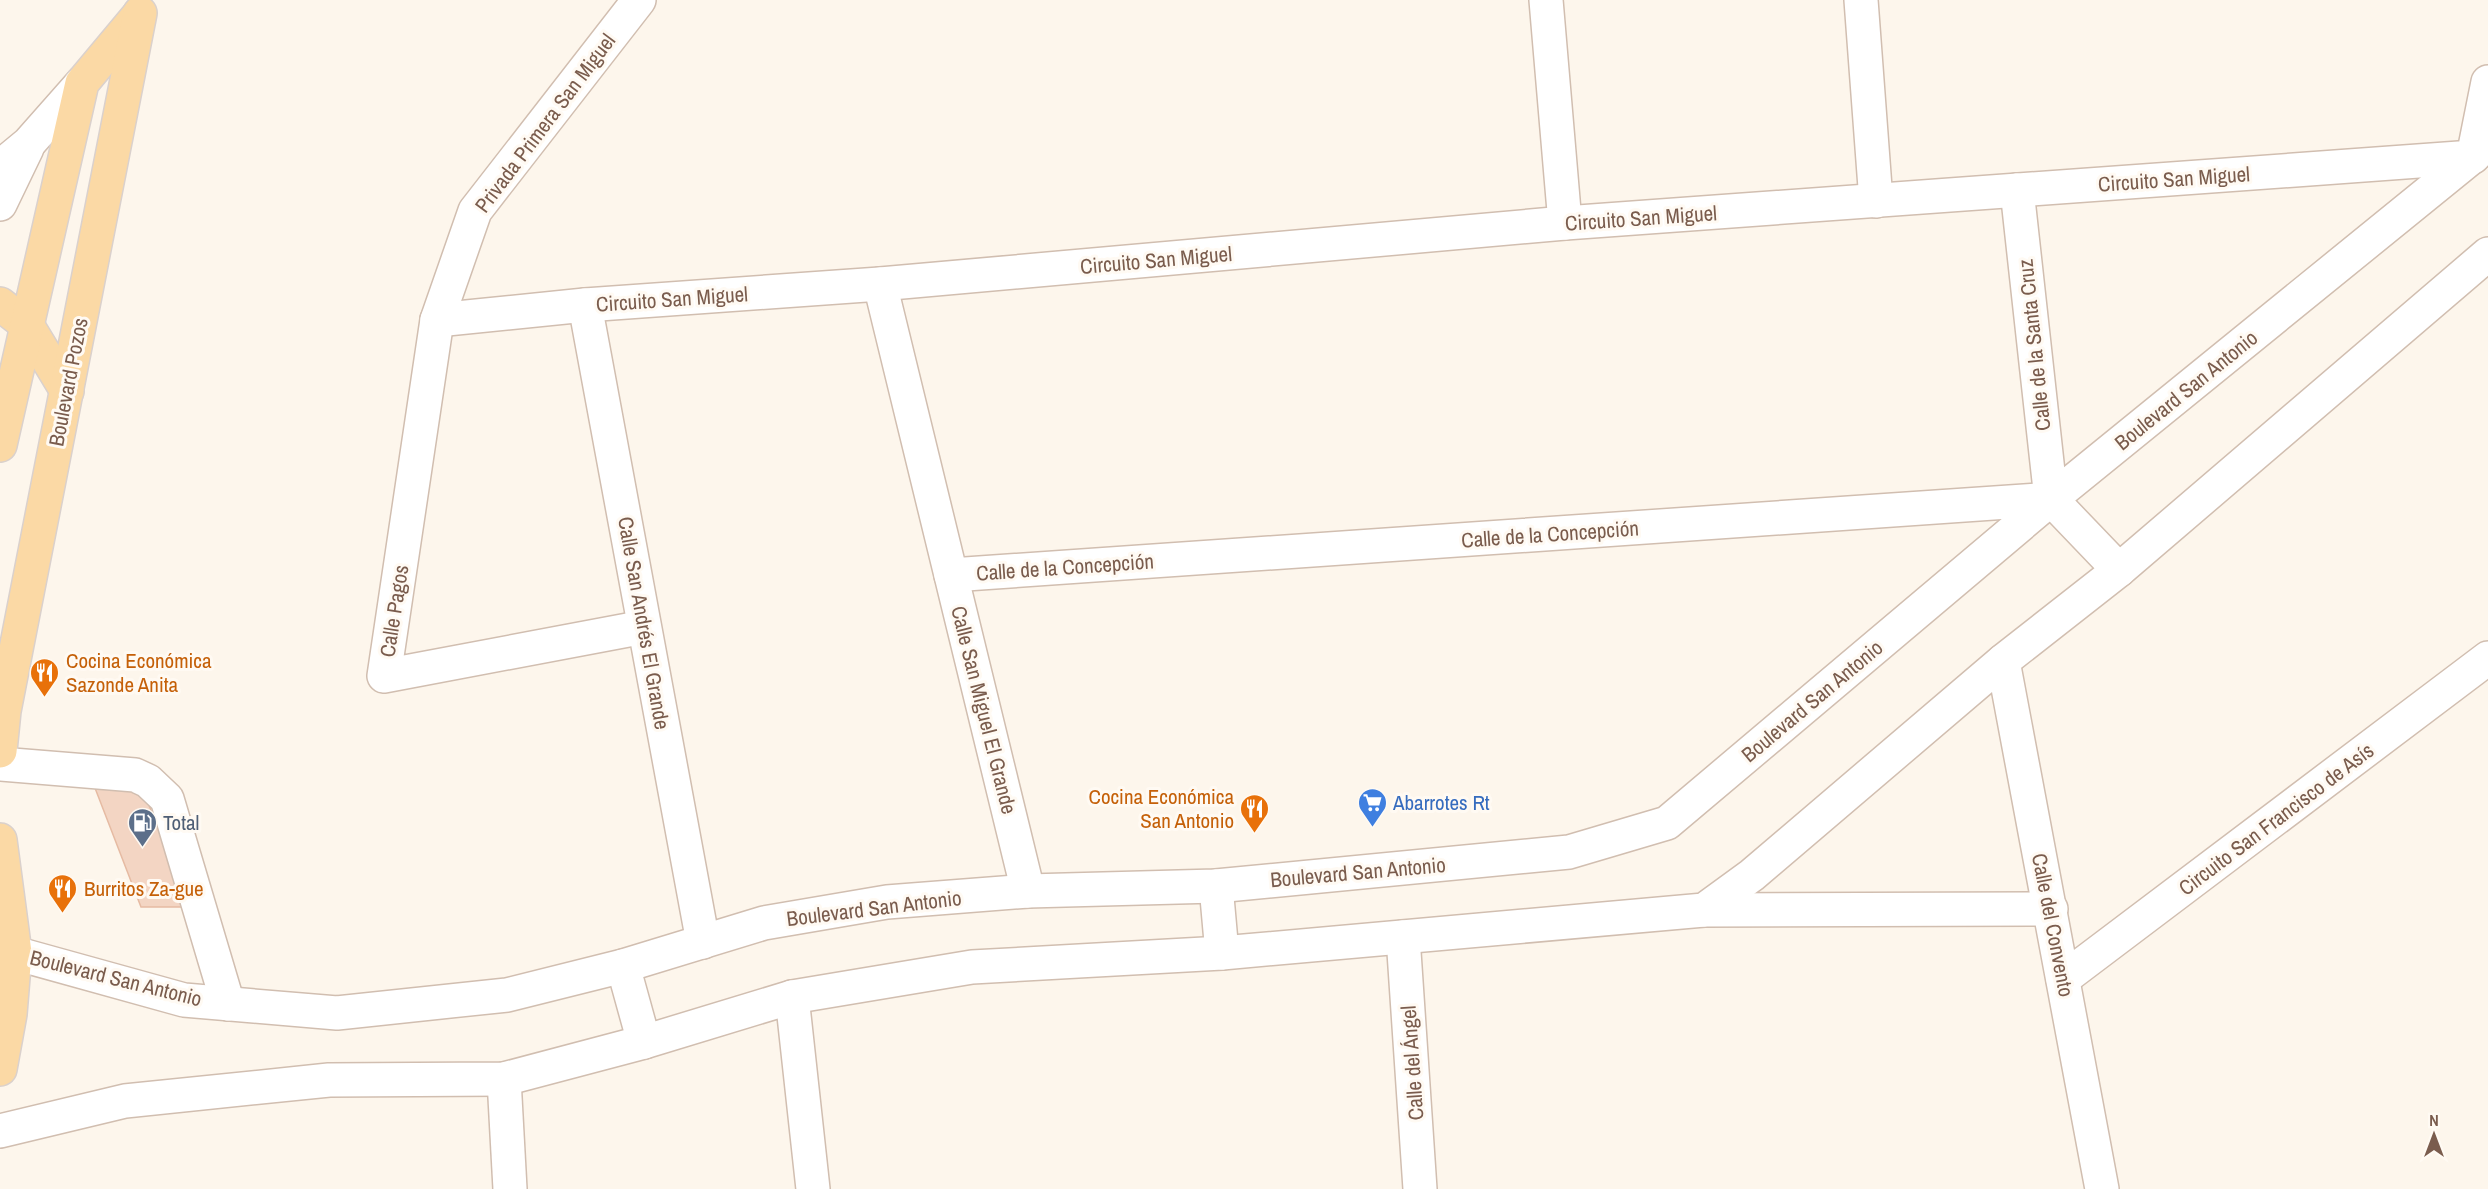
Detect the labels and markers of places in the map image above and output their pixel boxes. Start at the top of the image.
place label: Cocina Económica Sazonde Anita [66,646,212,699]
restaurant icon: Cocina Económica Sazonde Anita [29,656,61,698]
place label: Cocina Económica San Antonio [1089,782,1234,835]
supermarket icon: Abarrotes Rt [1356,786,1388,828]
place label: Abarrotes Rt [1392,788,1490,817]
restaurant icon: Cocina Económica San Antonio [1239,792,1271,834]
fuel station icon: Total [126,806,158,848]
place label: Total [163,808,199,837]
restaurant icon: Burritos Za-gue [47,872,79,914]
place label: Burritos Za-gue [84,874,204,903]

